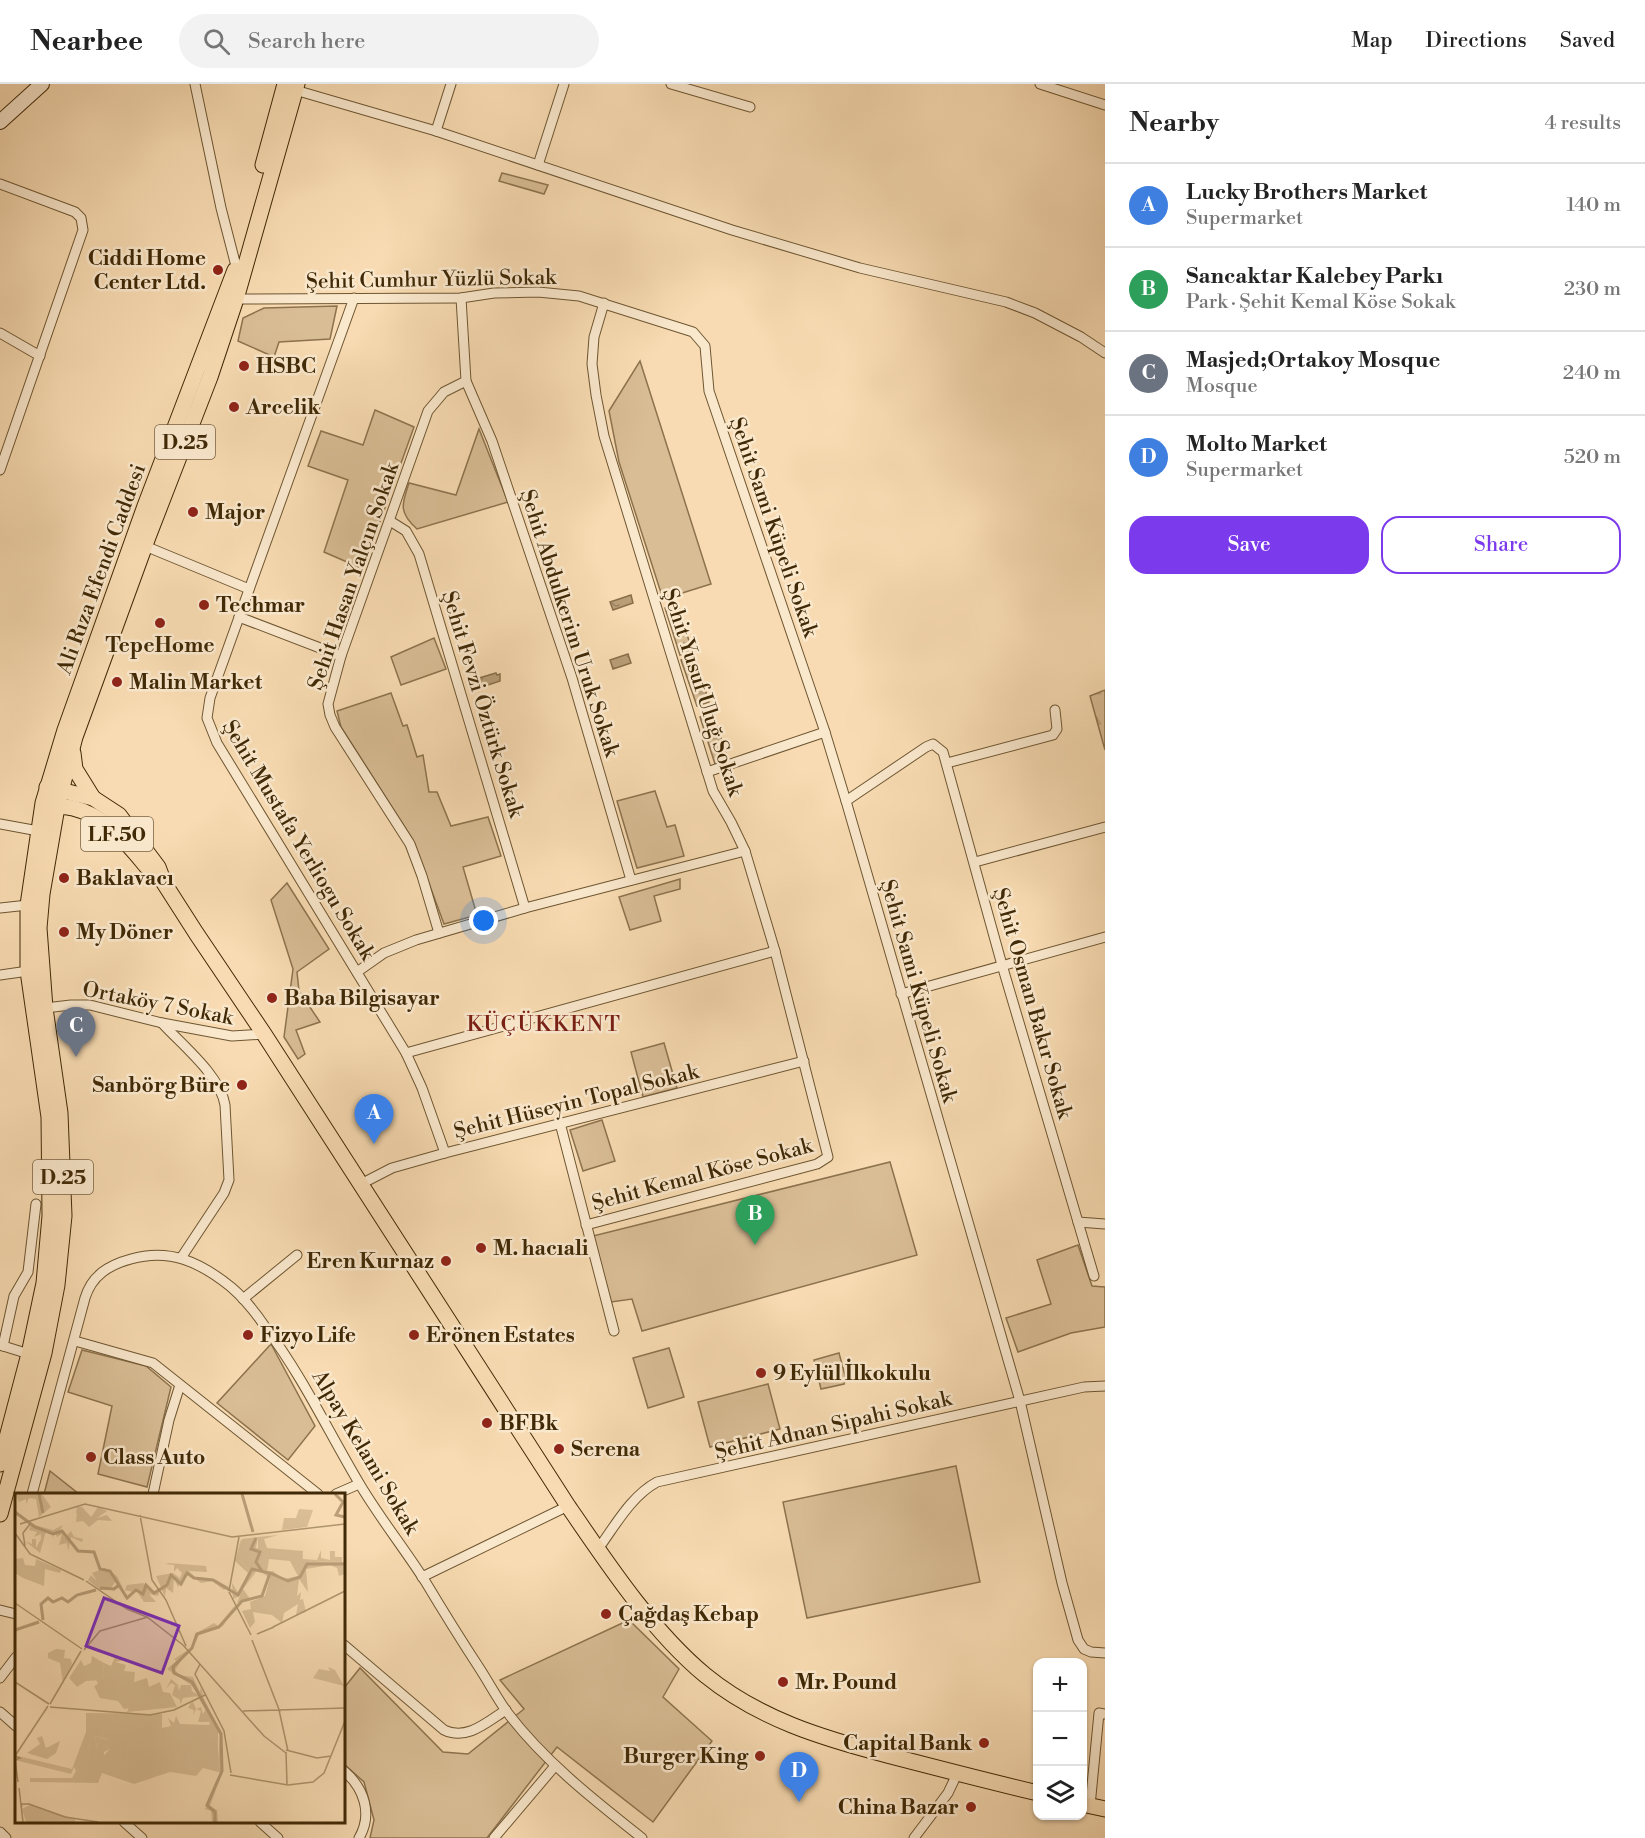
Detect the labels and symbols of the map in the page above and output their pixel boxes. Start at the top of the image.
place label: Ciddi Home Center Ltd. [88,246,206,296]
marker: Ciddi Home Center Ltd. [211,263,225,277]
street label: Şehit Cumhur Yüzlü Sokak [306,265,557,295]
place label: HSBC [256,354,316,380]
marker: HSBC [237,359,251,373]
place label: Arcelik [245,395,321,421]
marker: Arcelik [227,400,241,414]
street label: Şehit Sami Küpeli Sokak [723,414,823,642]
road number: D.25 [155,425,215,459]
street label: Şehit Hasan Yalçın Sokak [303,458,405,693]
street label: Ali Rıza Efendi Caddesi [51,461,152,679]
street label: Şehit Abdulkerim Uruk Sokak [514,486,625,761]
place label: Major [205,500,266,526]
marker: Major [186,505,200,519]
street label: Şehit Yusuf Uluğ Sokak [656,585,748,801]
street label: Şehit Fevzi Öztürk Sokak [435,587,531,822]
place label: Techmar [216,593,305,619]
marker: Techmar [197,598,211,612]
marker: TepeHome [153,616,167,630]
place label: TepeHome [105,633,215,659]
place label: Malin Market [129,670,263,696]
marker: Malin Market [110,675,124,689]
street label: Şehit Mustafa Yerliogu Sokak [216,716,381,966]
road number: LF.50 [81,817,153,851]
place label: Baklavacı [76,866,174,892]
marker: Baklavacı [57,871,71,885]
street label: Şehit Sami Küpeli Sokak [874,877,963,1107]
street label: Şehit Osman Bakır Sokak [987,885,1078,1123]
your location [469,906,498,935]
place label: My Döner [76,920,173,946]
marker: My Döner [57,925,71,939]
street label: Ortaköy 7 Sokak [80,977,236,1032]
place label: Baba Bilgisayar [284,986,440,1012]
marker: Baba Bilgisayar [265,991,279,1005]
pin: C [56,1008,96,1057]
district label: KÜÇÜKKENT [466,1010,622,1038]
street label: Şehit Hüseyin Topal Sokak [451,1059,702,1145]
place label: Sanbörg Büre [92,1073,230,1099]
marker: Sanbörg Büre [235,1078,249,1092]
pin: A [354,1094,394,1144]
street label: Şehit Kemal Köse Sokak [589,1133,816,1217]
road number: D.25 [33,1160,93,1194]
pin: B [736,1196,774,1245]
place label: M. hacıali [493,1236,589,1262]
marker: M. hacıali [474,1241,488,1255]
place label: Eren Kurnaz [307,1249,434,1275]
marker: Eren Kurnaz [439,1254,453,1268]
place label: Fizyo Life [260,1323,356,1349]
place label: Erönen Estates [426,1323,575,1349]
marker: Fizyo Life [241,1328,255,1342]
marker: Erönen Estates [407,1328,421,1342]
place label: 9 Eylül İlkokulu [773,1358,931,1387]
street label: Alpay Kelami Sokak [305,1365,425,1540]
marker: 9 Eylül İlkokulu [754,1366,768,1380]
street label: Şehit Adnan Sipahi Sokak [712,1386,955,1466]
place label: BFBk [499,1411,559,1437]
marker: BFBk [480,1416,494,1430]
place label: Serena [571,1437,641,1463]
marker: Serena [552,1442,566,1456]
place label: Class Auto [103,1445,205,1471]
marker: Class Auto [84,1450,98,1464]
inset map [15,1493,345,1823]
place label: Çağdaş Kebap [618,1602,759,1628]
marker: Çağdaş Kebap [599,1607,613,1621]
place label: Mr. Pound [795,1670,897,1696]
marker: Mr. Pound [776,1675,790,1689]
place label: Capital Bank [843,1731,973,1757]
marker: Capital Bank [977,1736,991,1750]
place label: Burger King [623,1744,749,1770]
marker: Burger King [753,1749,767,1763]
pin: D [780,1752,818,1802]
place label: China Bazar [838,1795,959,1821]
marker: China Bazar [964,1800,978,1814]

